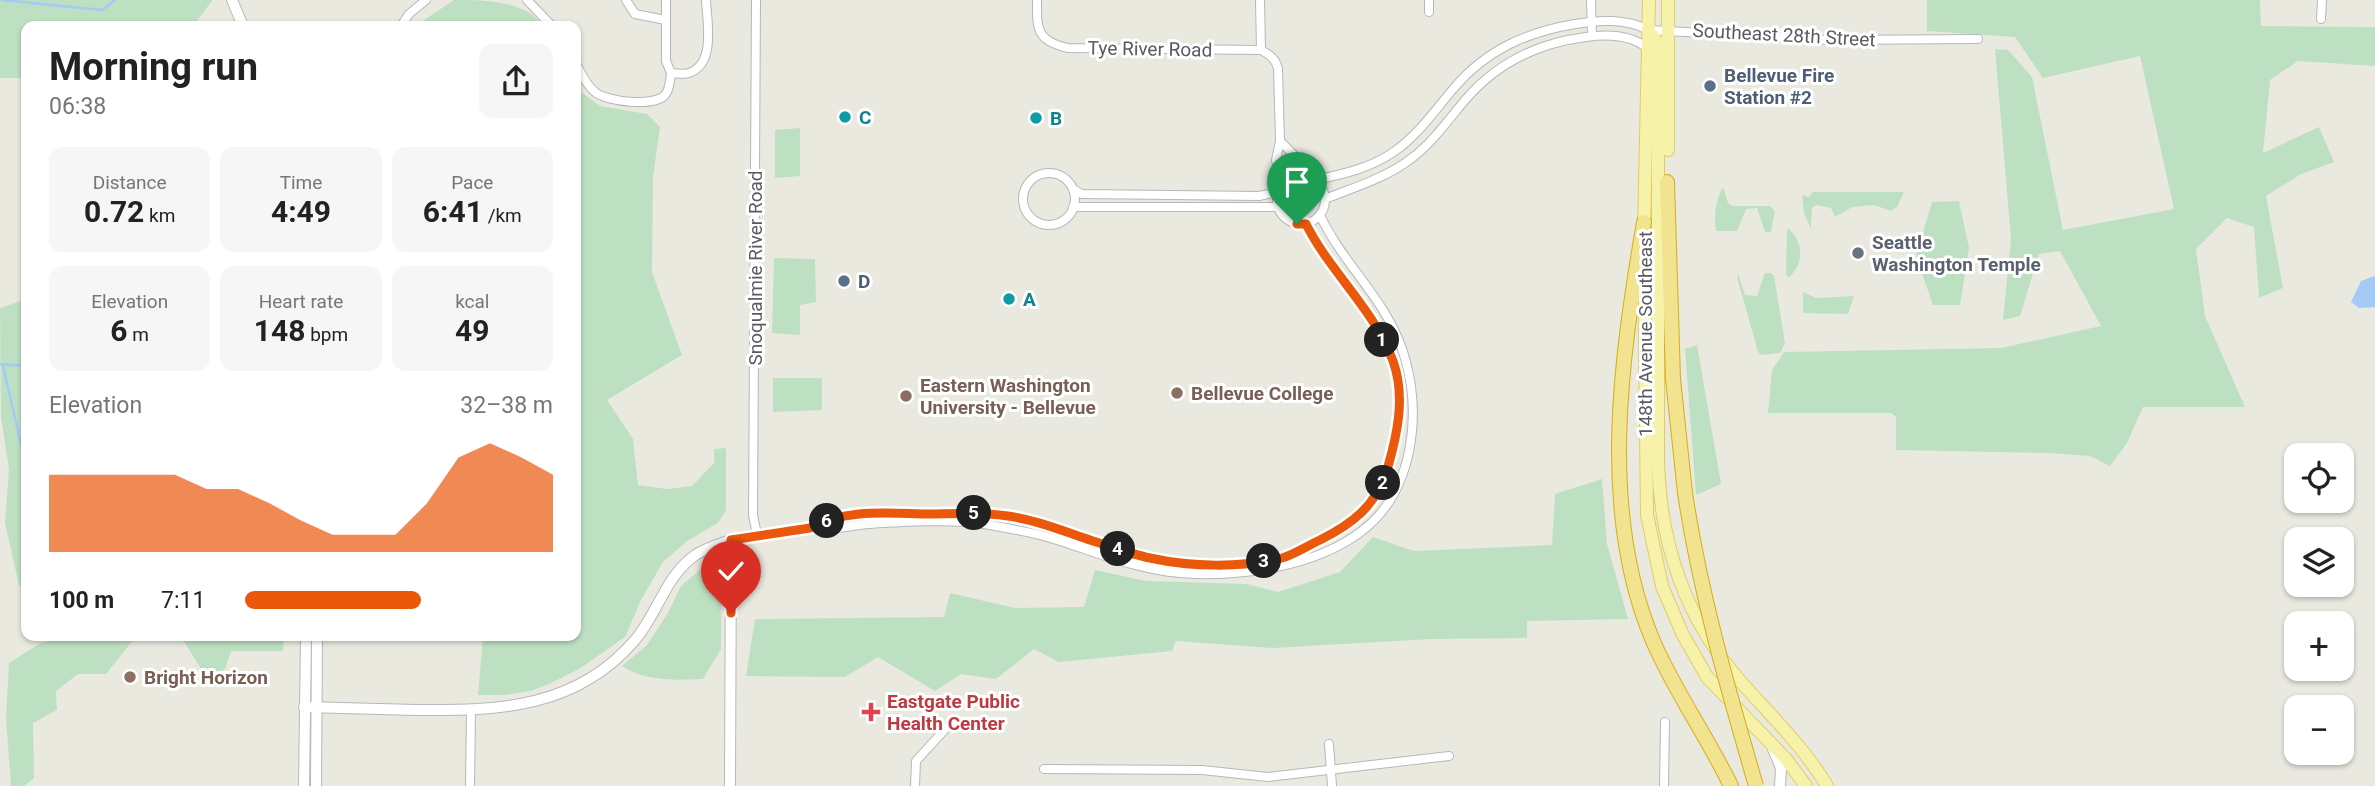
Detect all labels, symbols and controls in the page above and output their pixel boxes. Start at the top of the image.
street label: Southeast 28th Street [1692,19,1876,51]
street label: Tye River Road [1088,36,1212,62]
button: share [479,44,553,118]
text: Morning run [49,45,258,89]
place label: Bellevue Fire Station #2 [1724,64,1834,109]
marker: Bellevue Fire Station #2 [1702,78,1718,94]
text: 06:38 [49,93,106,120]
place label: C [859,106,871,129]
place label: B [1050,107,1062,130]
marker: C [837,109,853,125]
marker: B [1028,110,1044,126]
pin [1267,152,1327,224]
icon: arrive [1278,163,1316,201]
street label: Snoqualmie River Road [744,170,767,366]
text: Distance [93,171,167,194]
text: Time [280,171,322,194]
text: Pace [451,171,493,194]
text: 0.72 [84,194,144,229]
text: 4:49 [271,194,331,229]
text: 6:41 [423,194,483,229]
text: km [144,204,175,227]
text: /km [483,204,522,227]
street label: 148th Avenue Southeast [1634,231,1657,437]
place label: Seattle Washington Temple [1872,231,2041,276]
marker: Seattle Washington Temple [1850,245,1866,261]
place label: D [858,270,870,293]
marker: D [836,273,852,289]
place label: A [1023,288,1036,311]
text: Elevation [91,290,168,313]
text: Heart rate [259,290,343,313]
text: kcal [455,290,490,313]
marker: A [1001,291,1017,307]
text: 6 [110,313,128,348]
text: 148 [254,313,305,348]
text: 49 [455,313,490,348]
pin: 1 [1364,322,1400,358]
text: m [128,323,149,346]
text: bpm [305,323,348,346]
text: 1 [1376,328,1387,351]
place label: Eastern Washington University - Bellevue [920,374,1096,419]
place label: Bellevue College [1191,382,1333,405]
marker: Bellevue College [1169,385,1185,401]
marker: Eastern Washington University - Bellevue [898,388,914,404]
text: Elevation [49,392,142,419]
text: 32–38 m [460,392,553,419]
map controls [2284,443,2354,765]
button: locate [2284,443,2354,513]
pin: 2 [1366,466,1400,500]
text: 2 [1377,471,1388,494]
pin: 5 [956,496,992,530]
text: 5 [968,501,979,524]
pin: 6 [810,504,844,538]
text: 6 [821,509,832,532]
button: layers [2284,527,2354,597]
pin: 4 [1100,532,1136,566]
text: 4 [1112,537,1123,560]
pin [701,541,761,613]
pin: 3 [1246,544,1282,578]
text: 3 [1258,549,1269,572]
icon: check [712,552,750,590]
text: 100 m [49,587,114,614]
text: 7:11 [161,587,205,614]
button: + [2284,611,2354,681]
place label: Bright Horizon [144,666,268,689]
marker: Bright Horizon [122,669,138,685]
place label: Eastgate Public Health Center [887,690,1020,735]
button: − [2284,695,2354,765]
marker: Eastgate Public Health Center [861,702,881,722]

